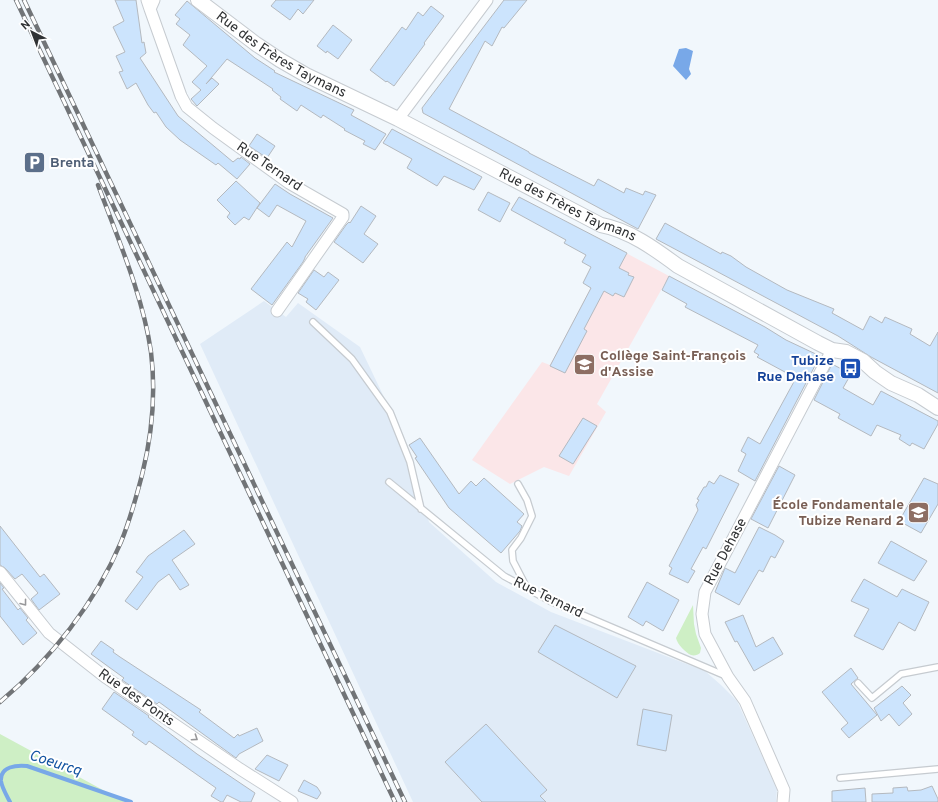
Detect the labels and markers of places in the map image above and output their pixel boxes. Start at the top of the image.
parking icon: Brenta [22,150,48,176]
place label: Brenta [50,155,94,172]
place label: Collège Saint-François d'Assise [600,348,746,381]
school or university icon: Collège Saint-François d'Assise [572,351,598,377]
place label: Tubize Rue Dehase [757,353,834,386]
bus stop icon: Tubize Rue Dehase [837,356,863,382]
place label: École Fondamentale Tubize Renard 2 [772,496,904,530]
school or university icon: École Fondamentale Tubize Renard 2 [906,500,932,526]

